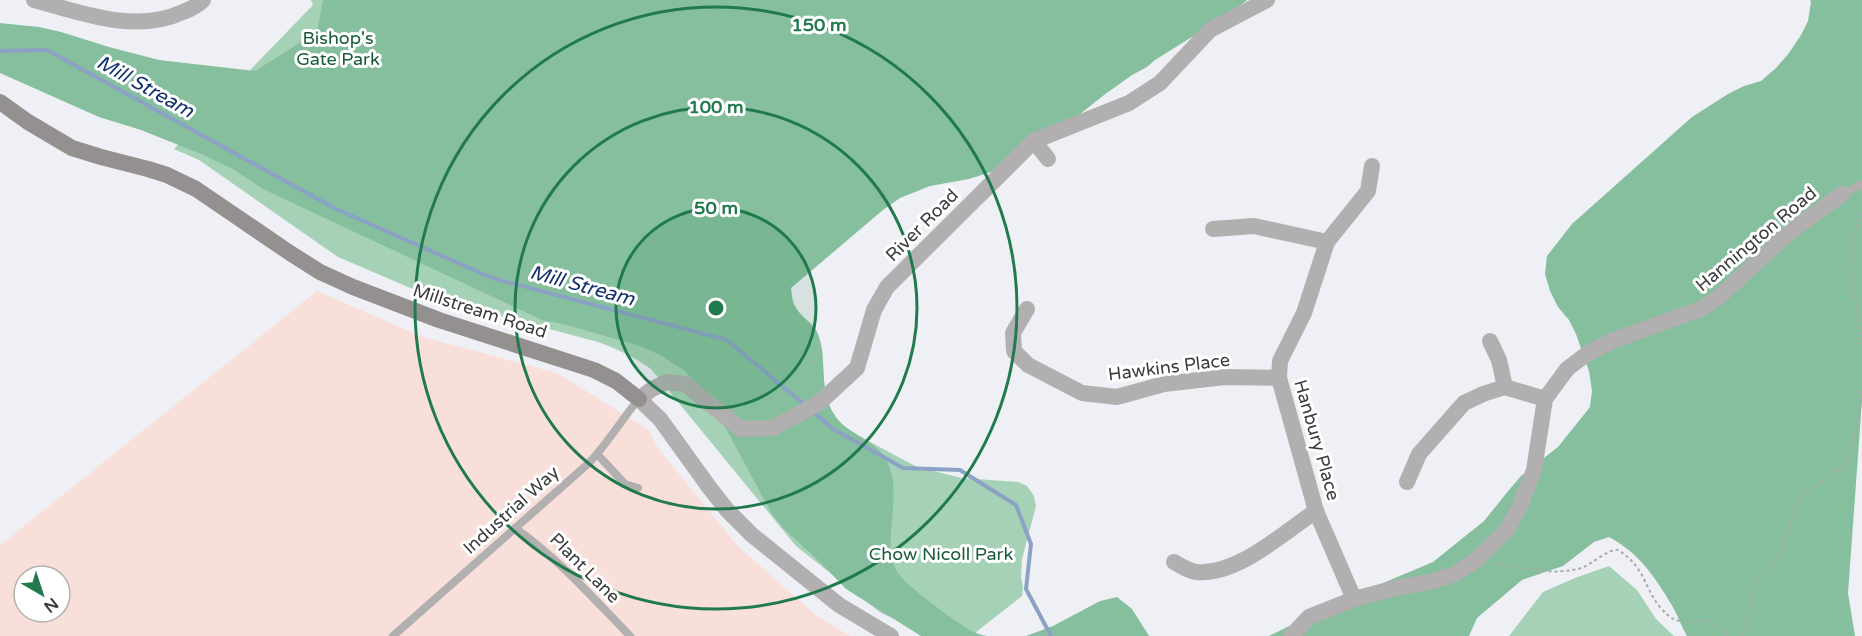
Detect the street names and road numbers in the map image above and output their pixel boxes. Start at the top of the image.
street label: Hannington Road [1691,182,1821,296]
street label: River Road [881,184,963,266]
street label: Millstream Road [410,279,550,343]
street label: Hawkins Place [1107,349,1231,385]
street label: Hanbury Place [1289,377,1345,503]
street label: Industrial Way [459,461,564,559]
street label: Plant Lane [545,528,625,608]

